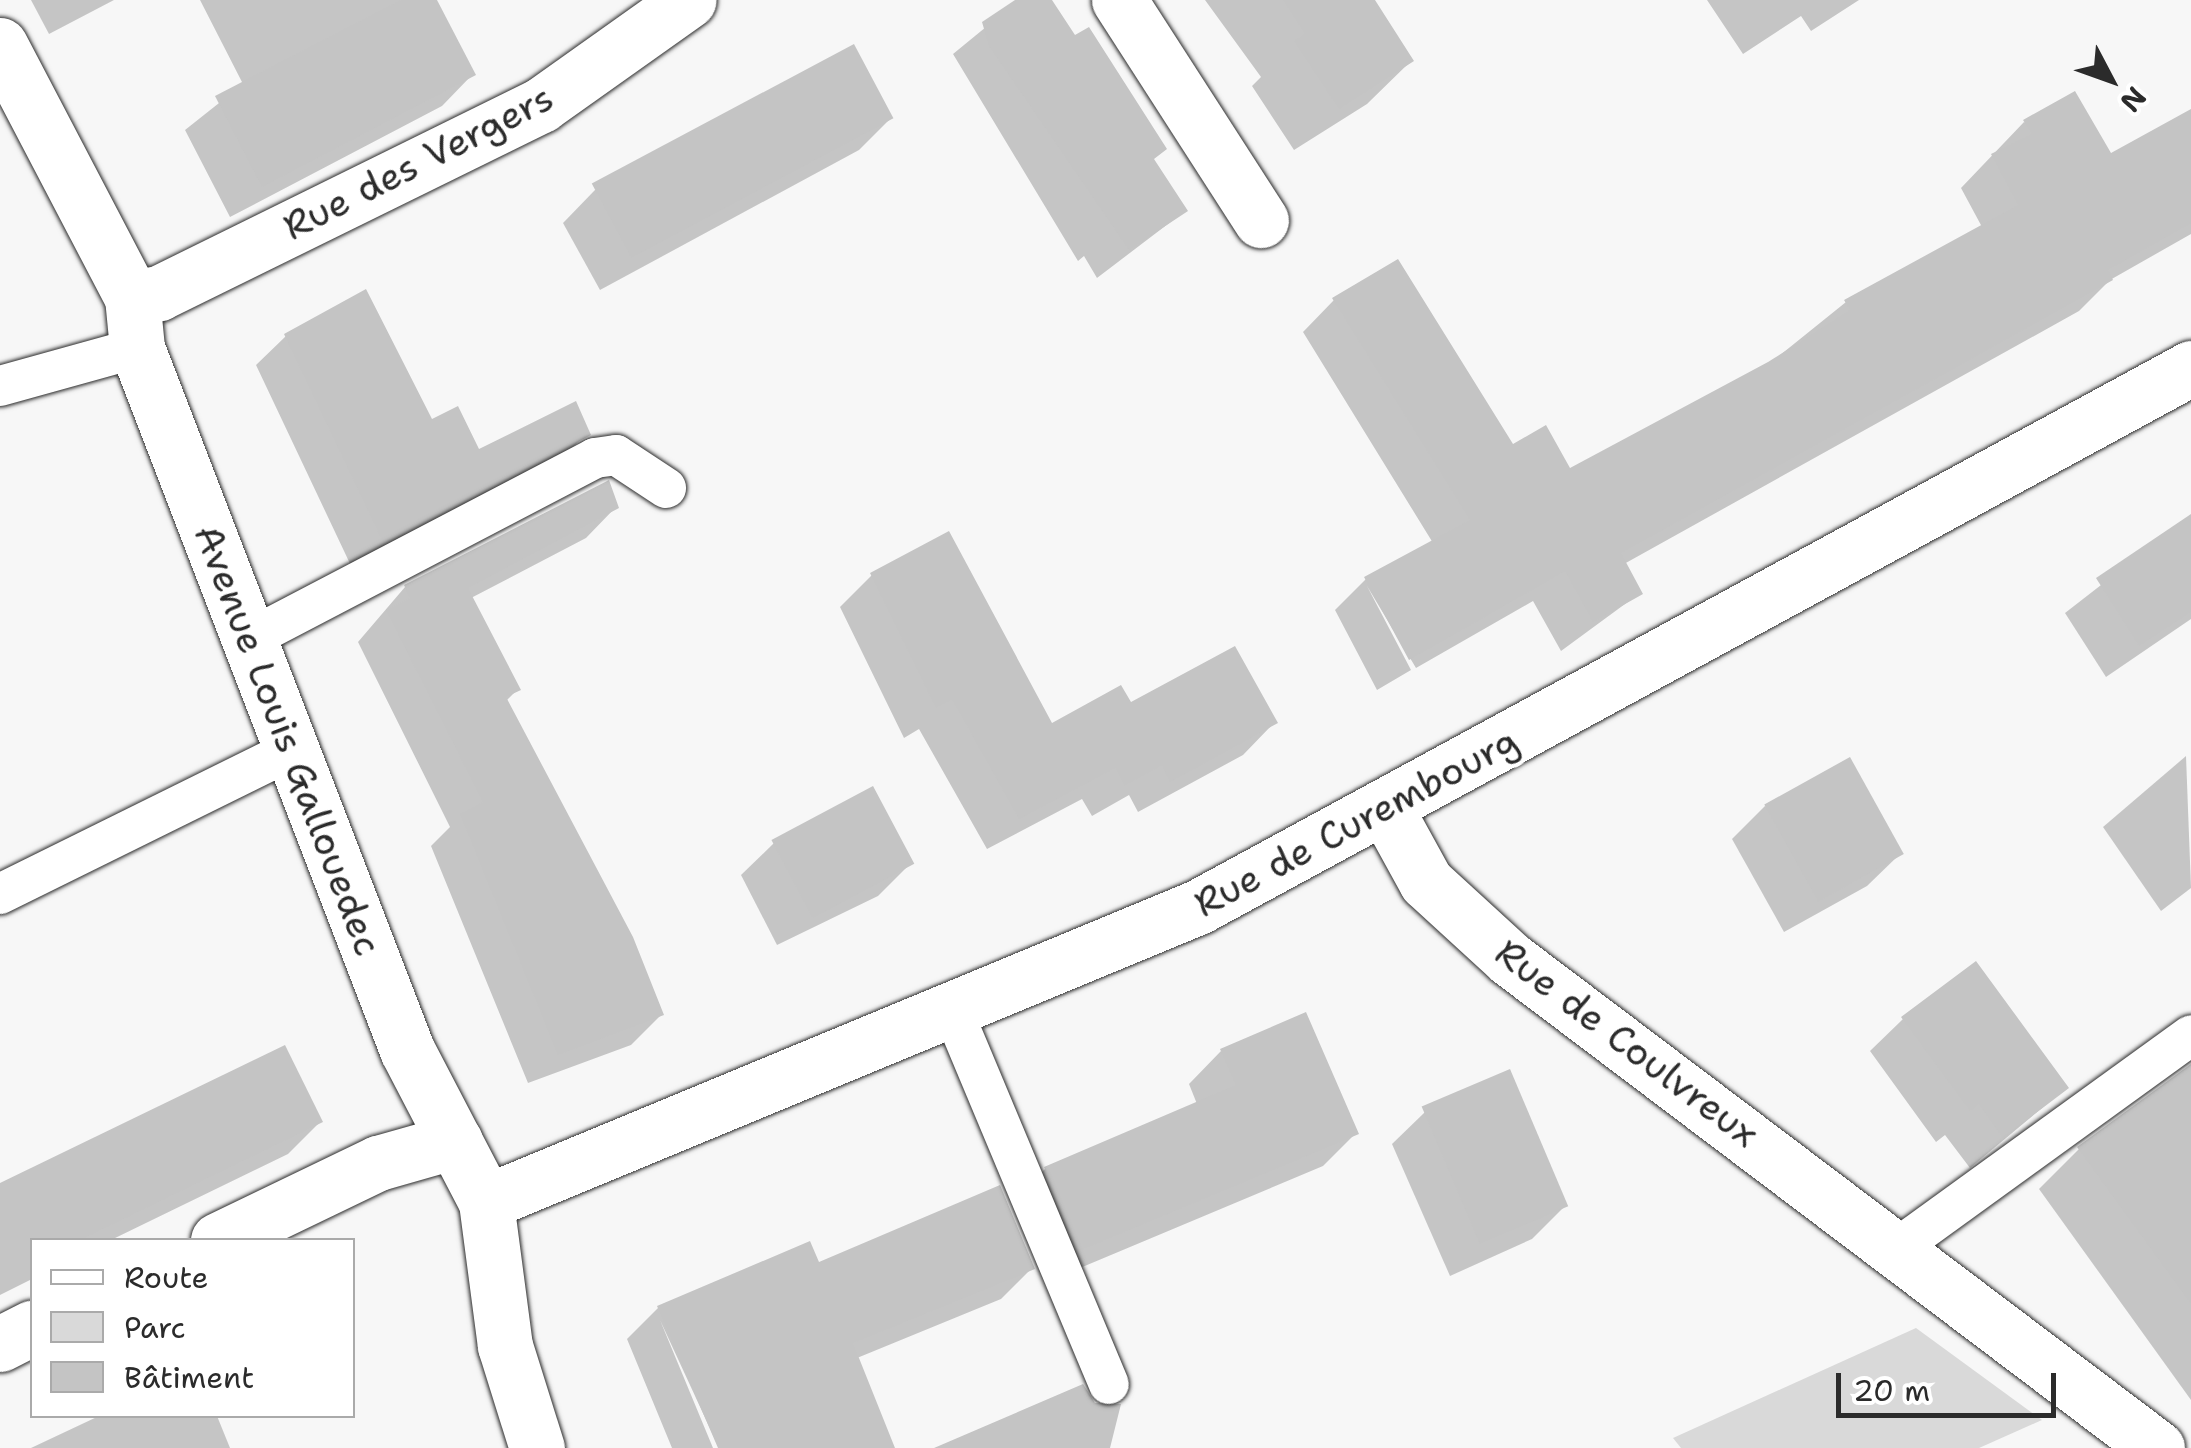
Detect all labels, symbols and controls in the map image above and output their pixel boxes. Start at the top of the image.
north arrow [2061,30,2161,130]
street label: Rue des Vergers [275,74,561,250]
text: N [2112,79,2155,121]
street label: Avenue Louis Gallouedec [185,518,391,962]
street label: Rue de Curembourg [1186,717,1526,927]
street label: Rue de Coulvreux [1487,929,1767,1157]
legend [30,1238,355,1418]
text: Route [124,1257,208,1298]
text: Parc [124,1307,186,1348]
scale bar [1841,1353,2061,1415]
text: Bâtiment [124,1357,254,1398]
text: 20 m [1853,1370,1930,1411]

